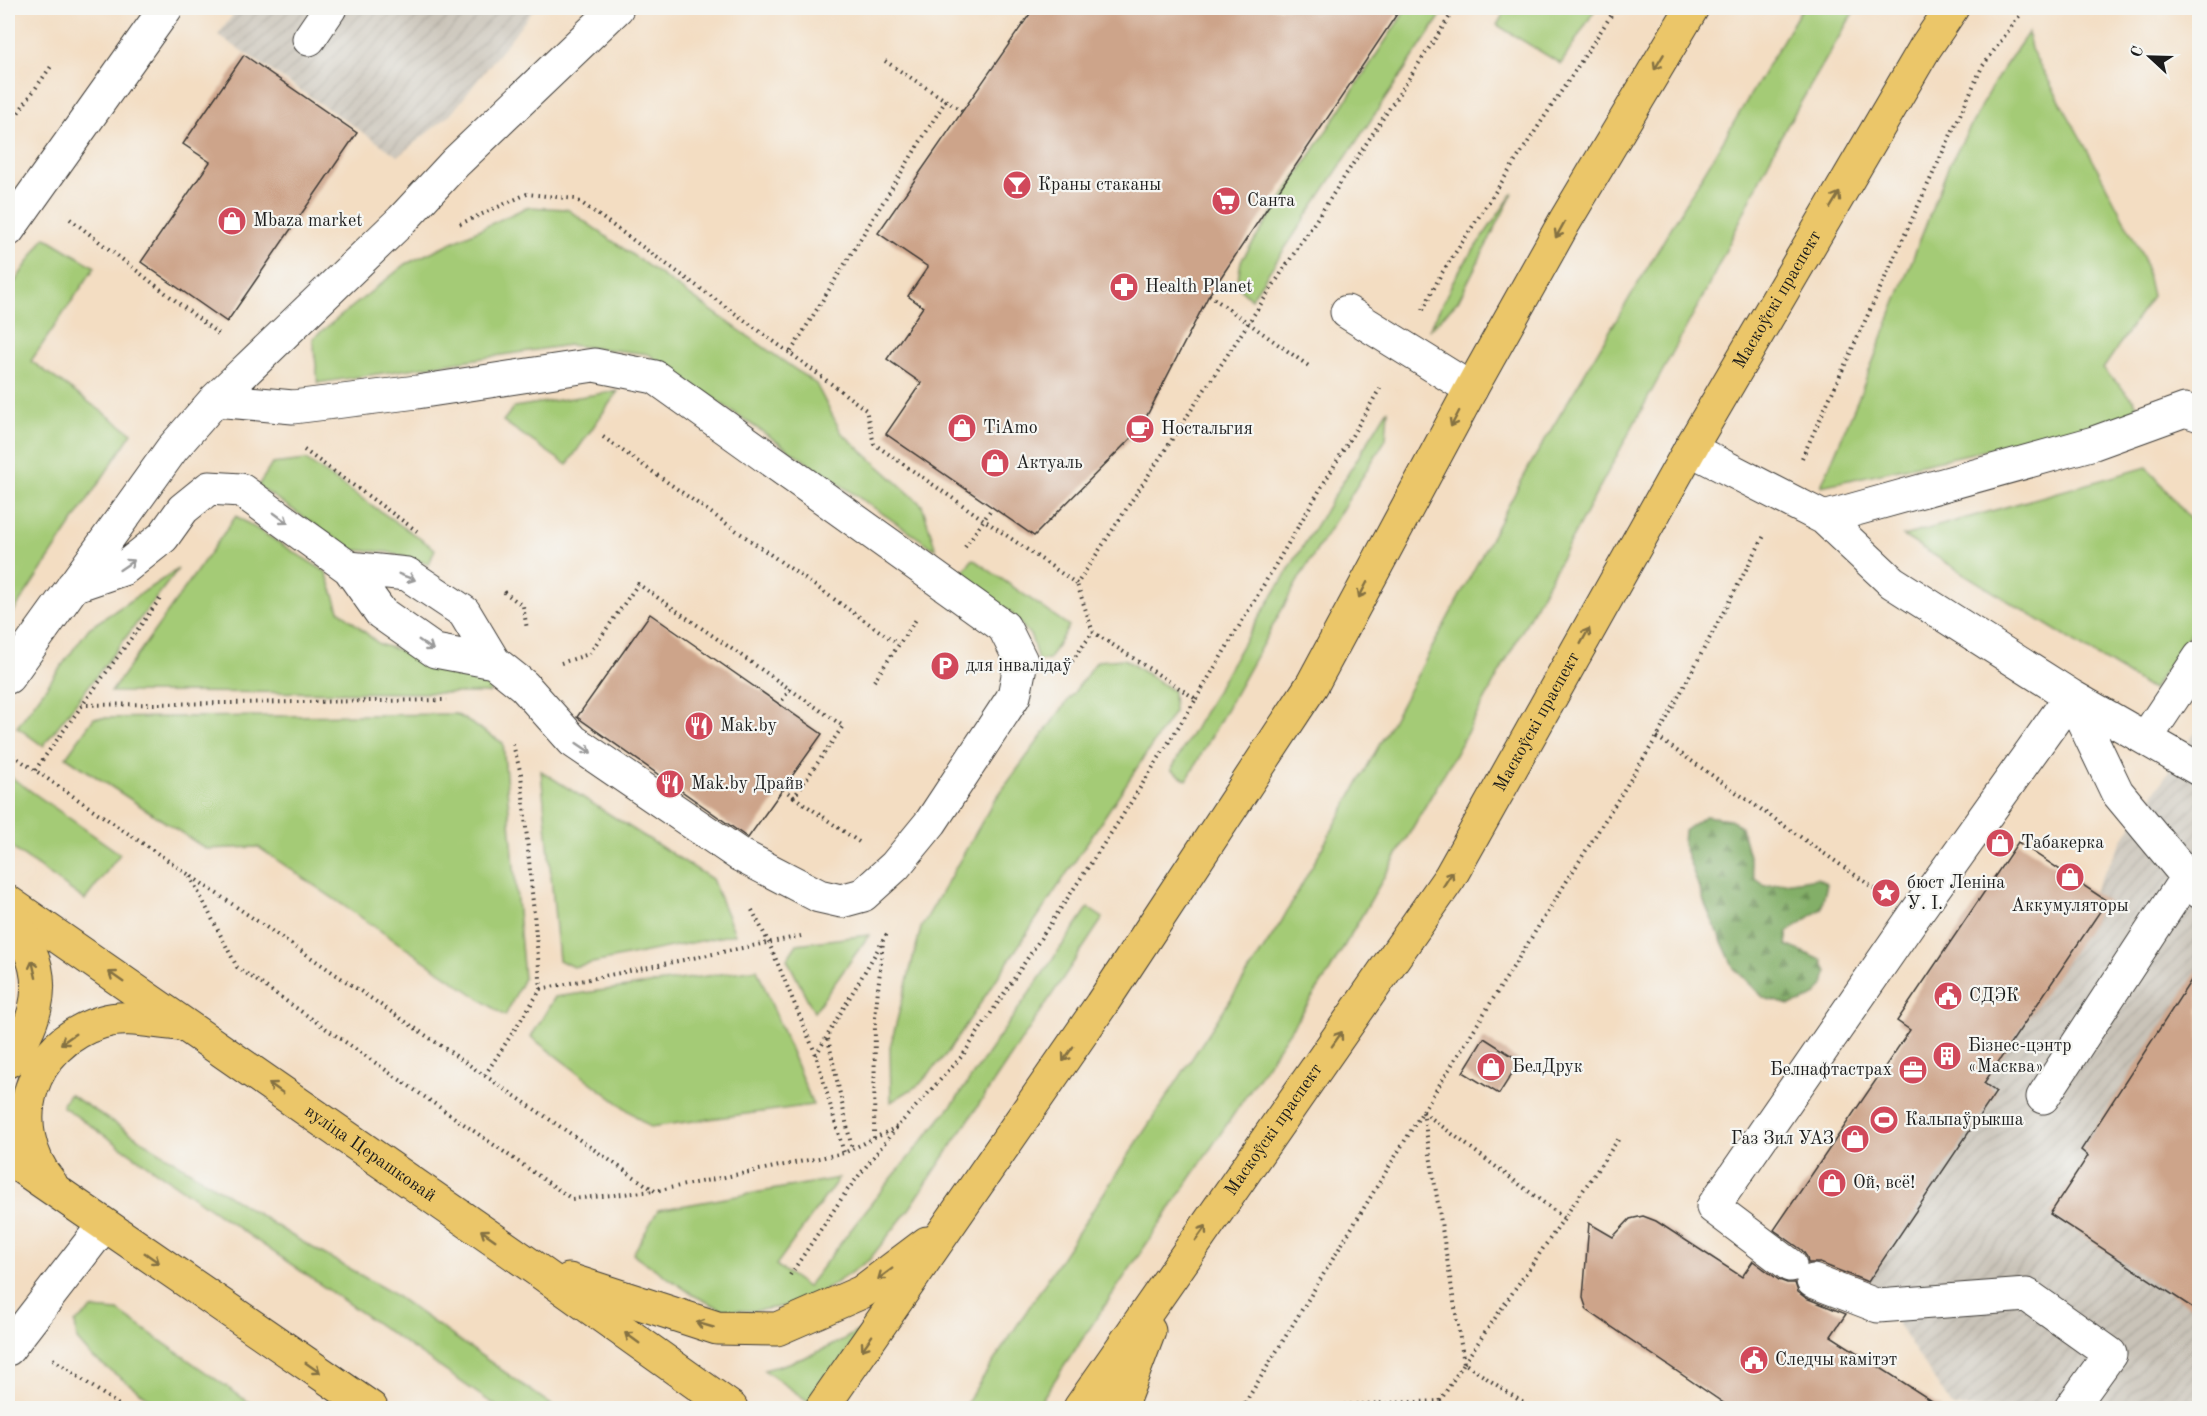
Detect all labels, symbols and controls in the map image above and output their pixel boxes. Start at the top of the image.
north arrow [2120,27,2180,87]
text: С [2129,44,2147,60]
one-way arrow [1653,53,1665,70]
bar icon: Краны стаканы [1001,169,1033,201]
place label: Краны стаканы [1038,176,1161,194]
supermarket icon: Санта [1210,185,1242,217]
place label: Санта [1247,192,1295,210]
one-way arrow [1830,192,1842,209]
shop icon: Mbaza market [216,205,248,237]
place label: Mbaza market [253,212,363,230]
one-way arrow [1554,221,1566,238]
street label: Маскоўскі праспект [1730,228,1825,372]
pharmacy icon: Health Planet [1108,271,1140,303]
place label: Health Planet [1145,278,1253,296]
one-way arrow [1449,409,1460,427]
shop icon: TiAmo [946,412,978,444]
cafe icon: Ностальгия [1124,413,1156,445]
place label: TiAmo [983,419,1038,437]
place label: Ностальгия [1161,420,1253,438]
shop icon: Актуаль [979,447,1011,479]
place label: Актуаль [1016,454,1083,472]
one-way arrow [273,512,289,525]
one-way arrow [118,558,135,570]
one-way arrow [397,572,415,583]
one-way arrow [1357,581,1368,599]
one-way arrow [1579,628,1591,645]
one-way arrow [418,639,434,651]
street label: Маскоўскі праспект [1491,649,1583,795]
parking icon: для інвалідаў [929,650,961,682]
place label: для інвалідаў [966,657,1072,675]
restaurant icon: Mak.by [683,710,715,742]
place label: Mak.by [720,717,778,735]
one-way arrow [575,742,591,754]
restaurant icon: Маk.by Драйв [654,768,686,800]
place label: Маk.by Драйв [691,775,803,793]
shop icon: Табакерка [1984,827,2016,859]
place label: Табакерка [2021,834,2104,852]
shop icon: Аккумуляторы [2054,861,2086,893]
one-way arrow [1442,871,1454,888]
place label: бюст Леніна У. І. [1907,874,2005,913]
place icon: бюст Леніна У. І. [1870,877,1902,909]
place label: Аккумуляторы [2011,897,2129,915]
one-way arrow [28,960,40,979]
one-way arrow [108,971,125,983]
public building icon: СДЭК [1932,980,1964,1012]
place label: СДЭК [1969,987,2019,1005]
one-way arrow [1331,1031,1343,1048]
one-way arrow [60,1033,76,1045]
place label: Бізнес-цэнтр «Масква» [1968,1037,2072,1076]
building icon: Бізнес-цэнтр «Масква» [1931,1040,1963,1072]
one-way arrow [1062,1045,1074,1061]
shop icon: БелДрук [1475,1051,1507,1083]
office icon: Белнафтастрах [1897,1054,1929,1086]
place label: БелДрук [1512,1058,1583,1076]
street label: Маскоўскі праспект [1222,1060,1326,1199]
place label: Белнафтастрах [1770,1061,1892,1080]
one-way arrow [269,1082,285,1094]
street label: вуліца Церашковай [301,1102,439,1205]
sports icon: Кальпаўрыкша [1868,1104,1900,1136]
place label: Кальпаўрыкша [1905,1111,2024,1129]
shop icon: Газ Зил УАЗ [1839,1123,1871,1155]
place label: Газ Зил УАЗ [1731,1130,1834,1148]
shop icon: Ой, всё! [1816,1167,1848,1199]
place label: Ой, всё! [1853,1174,1915,1192]
one-way arrow [1195,1226,1207,1242]
one-way arrow [481,1229,497,1241]
one-way arrow [143,1252,160,1264]
one-way arrow [878,1268,894,1280]
one-way arrow [696,1319,715,1330]
one-way arrow [625,1331,641,1344]
one-way arrow [861,1335,874,1351]
public building icon: Следчы камітэт [1738,1344,1770,1376]
place label: Следчы камітэт [1775,1351,1897,1369]
one-way arrow [304,1362,320,1374]

